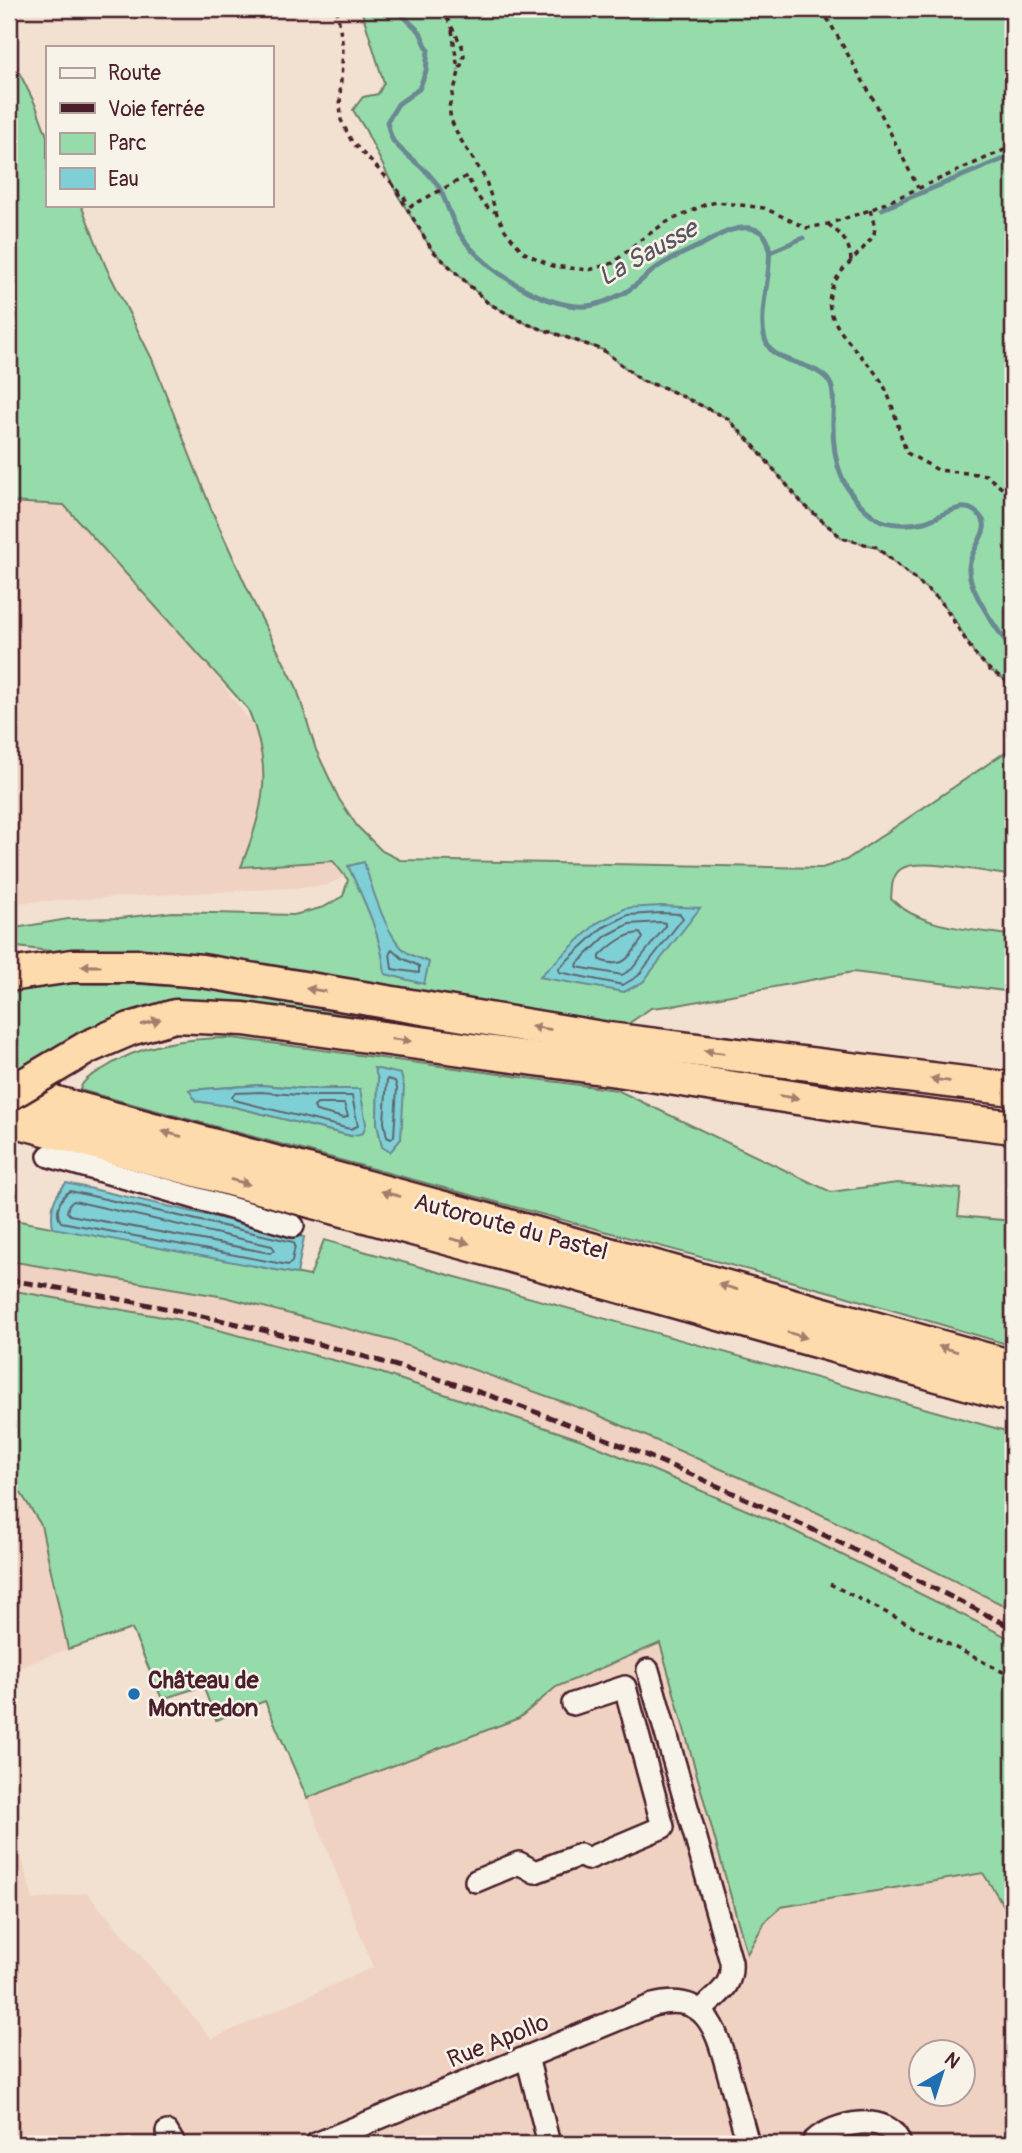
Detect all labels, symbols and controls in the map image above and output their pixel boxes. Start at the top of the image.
legend [46,46,273,206]
text: Route [108,60,161,87]
text: Voie ferrée [108,96,205,123]
text: Parc [108,130,147,157]
text: Eau [108,166,139,193]
water label: La Sausse [593,212,705,293]
one-way arrow [80,960,102,972]
one-way arrow [305,984,327,995]
one-way arrow [140,1016,162,1027]
one-way arrow [530,1022,552,1033]
one-way arrow [390,1035,412,1046]
one-way arrow [703,1047,725,1058]
one-way arrow [929,1075,951,1086]
one-way arrow [778,1092,800,1103]
one-way arrow [161,1129,182,1139]
one-way arrow [229,1177,251,1188]
street label: Autoroute du Pastel [411,1187,611,1267]
one-way arrow [380,1188,401,1198]
one-way arrow [449,1236,471,1247]
one-way arrow [718,1282,739,1292]
one-way arrow [787,1331,808,1341]
one-way arrow [937,1343,958,1353]
place label: Château de Montredon [148,1666,260,1723]
marker: Château de Montredon [126,1686,142,1702]
street label: Rue Apollo [443,2007,553,2075]
north arrow [906,2038,976,2108]
text: N [940,2047,965,2074]

